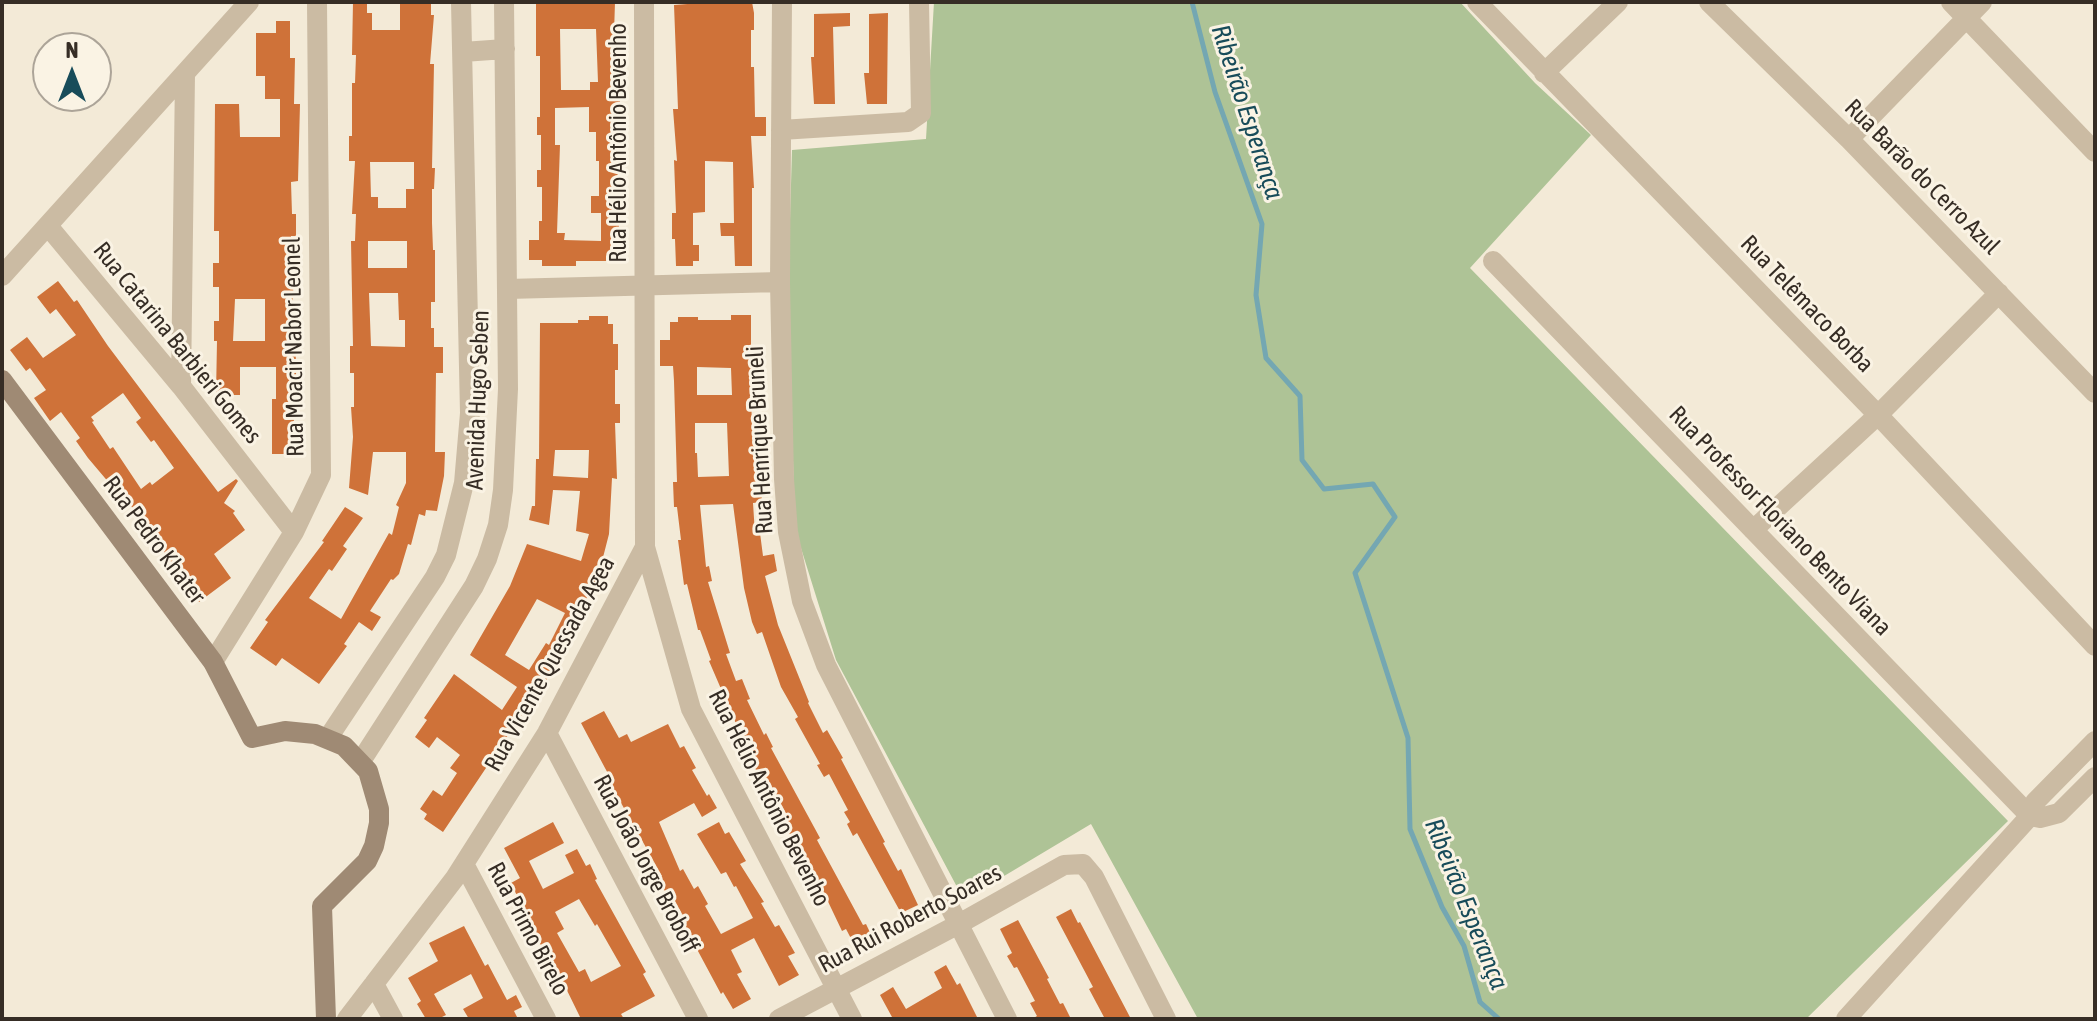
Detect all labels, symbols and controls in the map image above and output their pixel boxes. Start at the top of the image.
water label: Ribeirão Esperança [1204,21,1290,203]
street label: Rua Hélio Antônio Bevenho [604,23,632,263]
north arrow [32,32,112,112]
text: N [66,37,78,63]
street label: Rua Barão do Cerro Azul [1838,93,2006,261]
street label: Rua Telêmaco Borba [1734,230,1880,378]
street label: Rua Catarina Barbieri Gomes [87,237,267,449]
street label: Rua Moacir Nabor Leonel [278,237,310,457]
street label: Avenida Hugo Seben [460,309,496,491]
street label: Rua Henrique Bruneli [741,345,779,535]
street label: Rua Professor Floriano Bento Viana [1663,400,1897,642]
street label: Rua Pedro Khater [97,470,211,610]
street label: Rua Vicente Quessada Agea [479,551,621,777]
street label: Rua Hélio Antônio Bevenho [702,685,836,911]
street label: Rua João Jorge Broboff [587,770,705,958]
water label: Ribeirão Esperança [1418,814,1514,994]
street label: Rua Primo Birelo [481,858,575,1000]
street label: Rua Rui Roberto Soares [814,859,1006,979]

